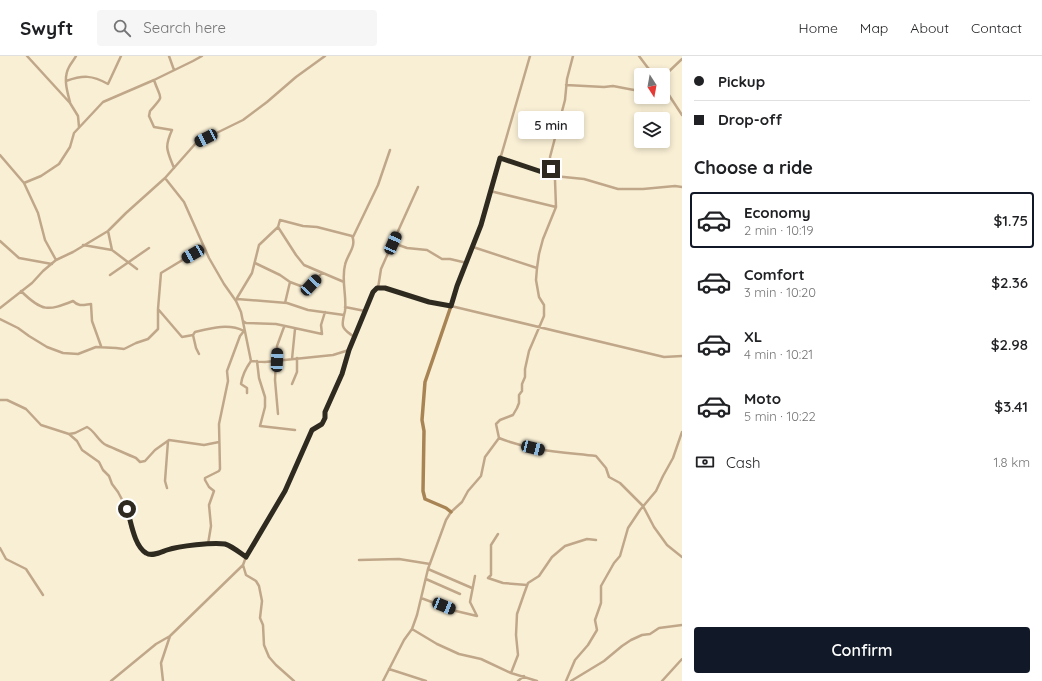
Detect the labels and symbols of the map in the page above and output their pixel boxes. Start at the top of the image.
north arrow [634,68,670,104]
callout: 5 min [518,111,584,139]
car [193,127,219,149]
route end [542,160,560,178]
car [383,230,403,256]
car [180,243,206,265]
car [298,272,324,298]
car [271,348,283,372]
car [520,439,546,457]
route start [118,500,136,518]
car [431,596,457,616]

